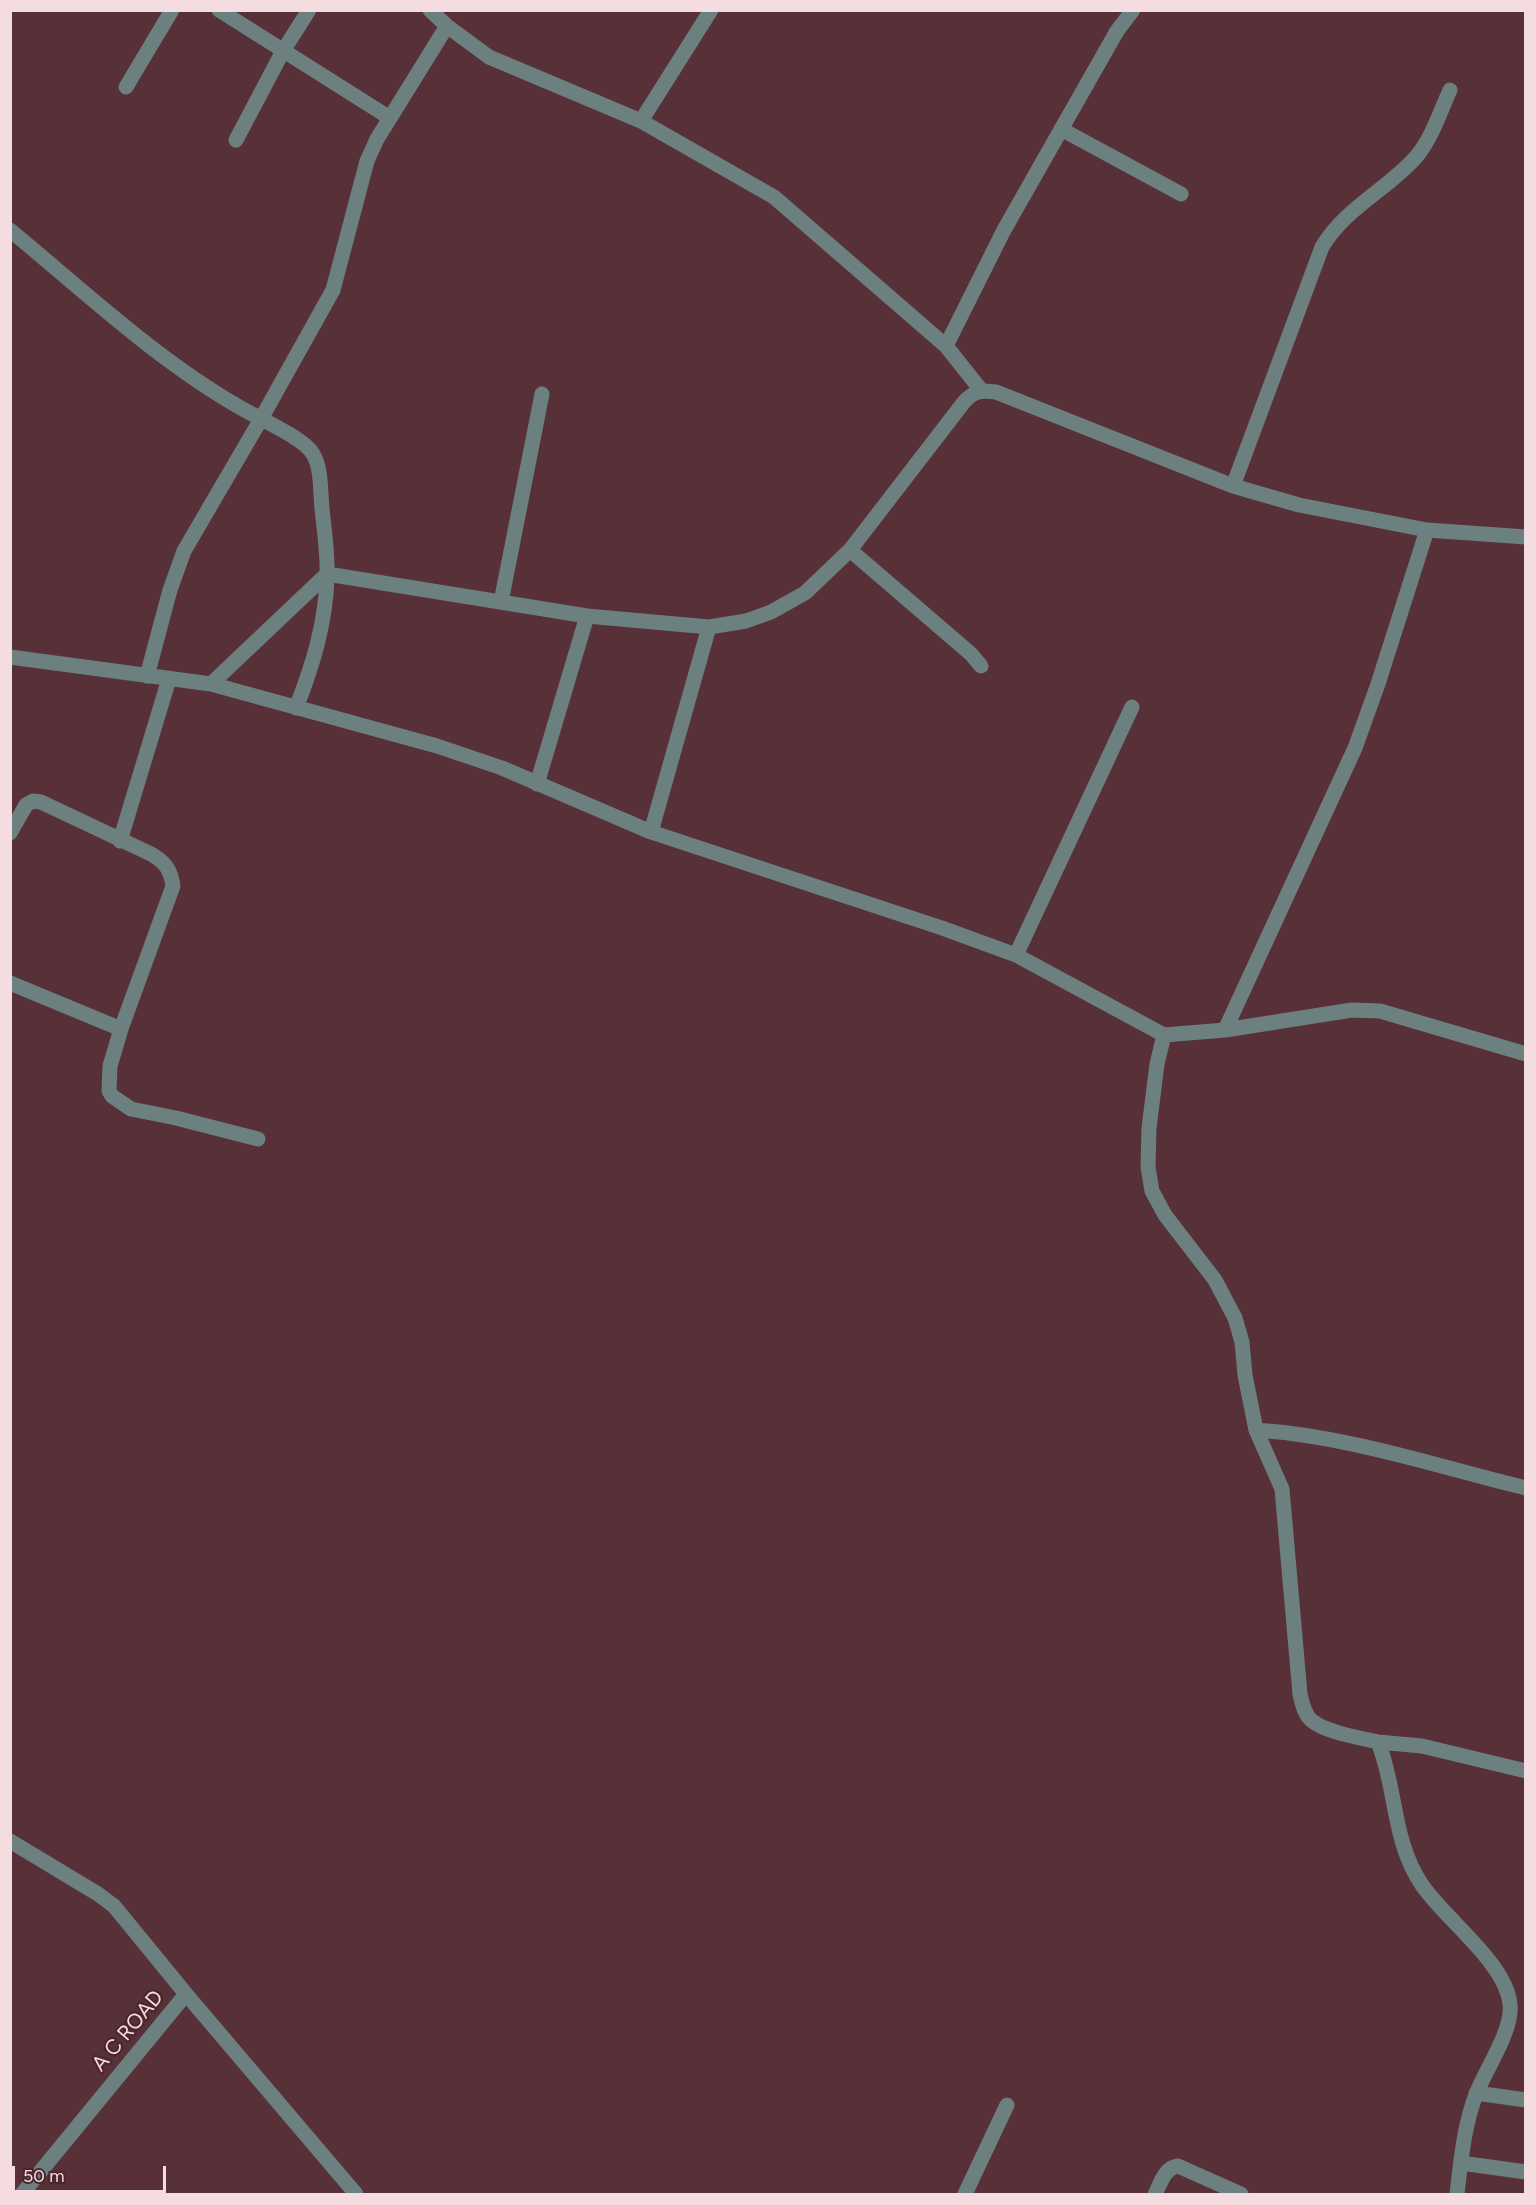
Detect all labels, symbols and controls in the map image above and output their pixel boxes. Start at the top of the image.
street label: A C ROAD [87,1985,169,2077]
scale bar [15,2154,170,2192]
text: 50 m [23,2165,65,2187]

